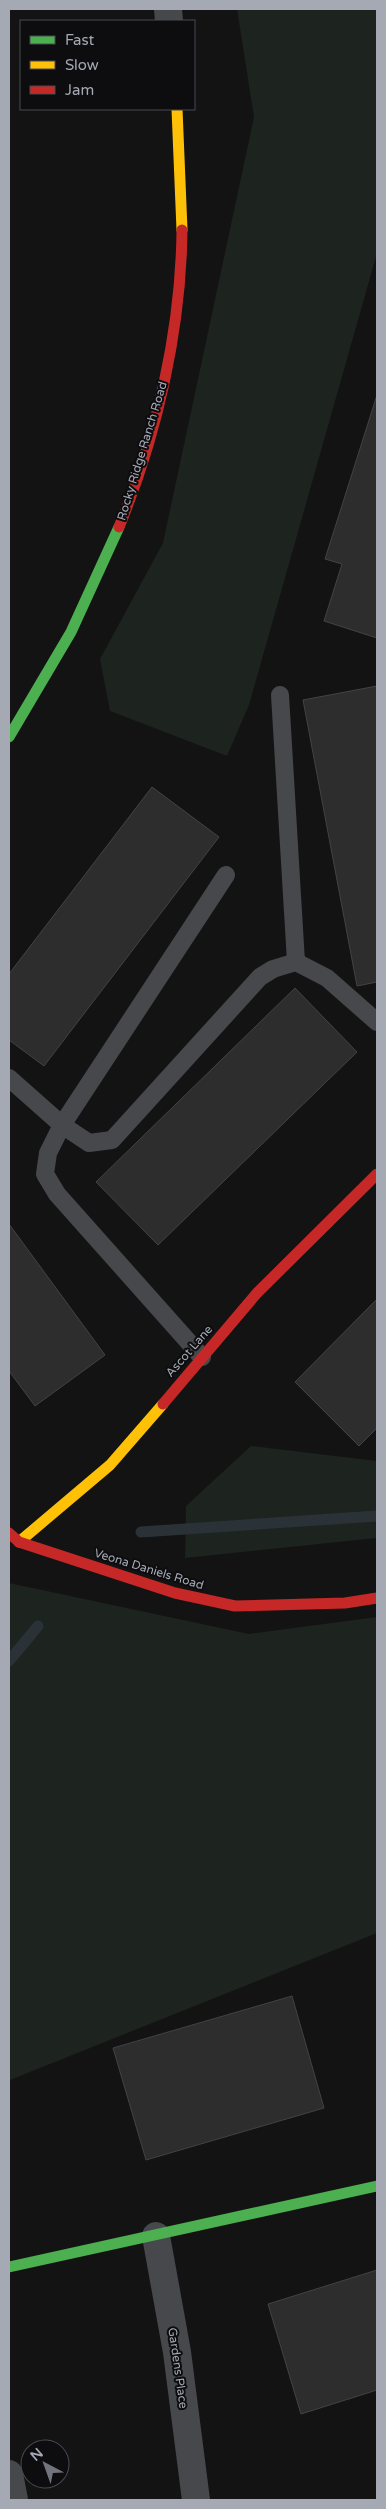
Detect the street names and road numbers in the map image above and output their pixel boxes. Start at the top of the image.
street label: Rocky Ridge Ranch Road [114,380,170,522]
street label: Ascot Lane [163,1322,215,1380]
street label: Veona Daniels Road [93,1546,205,1592]
street label: Gardens Place [165,2327,191,2410]

